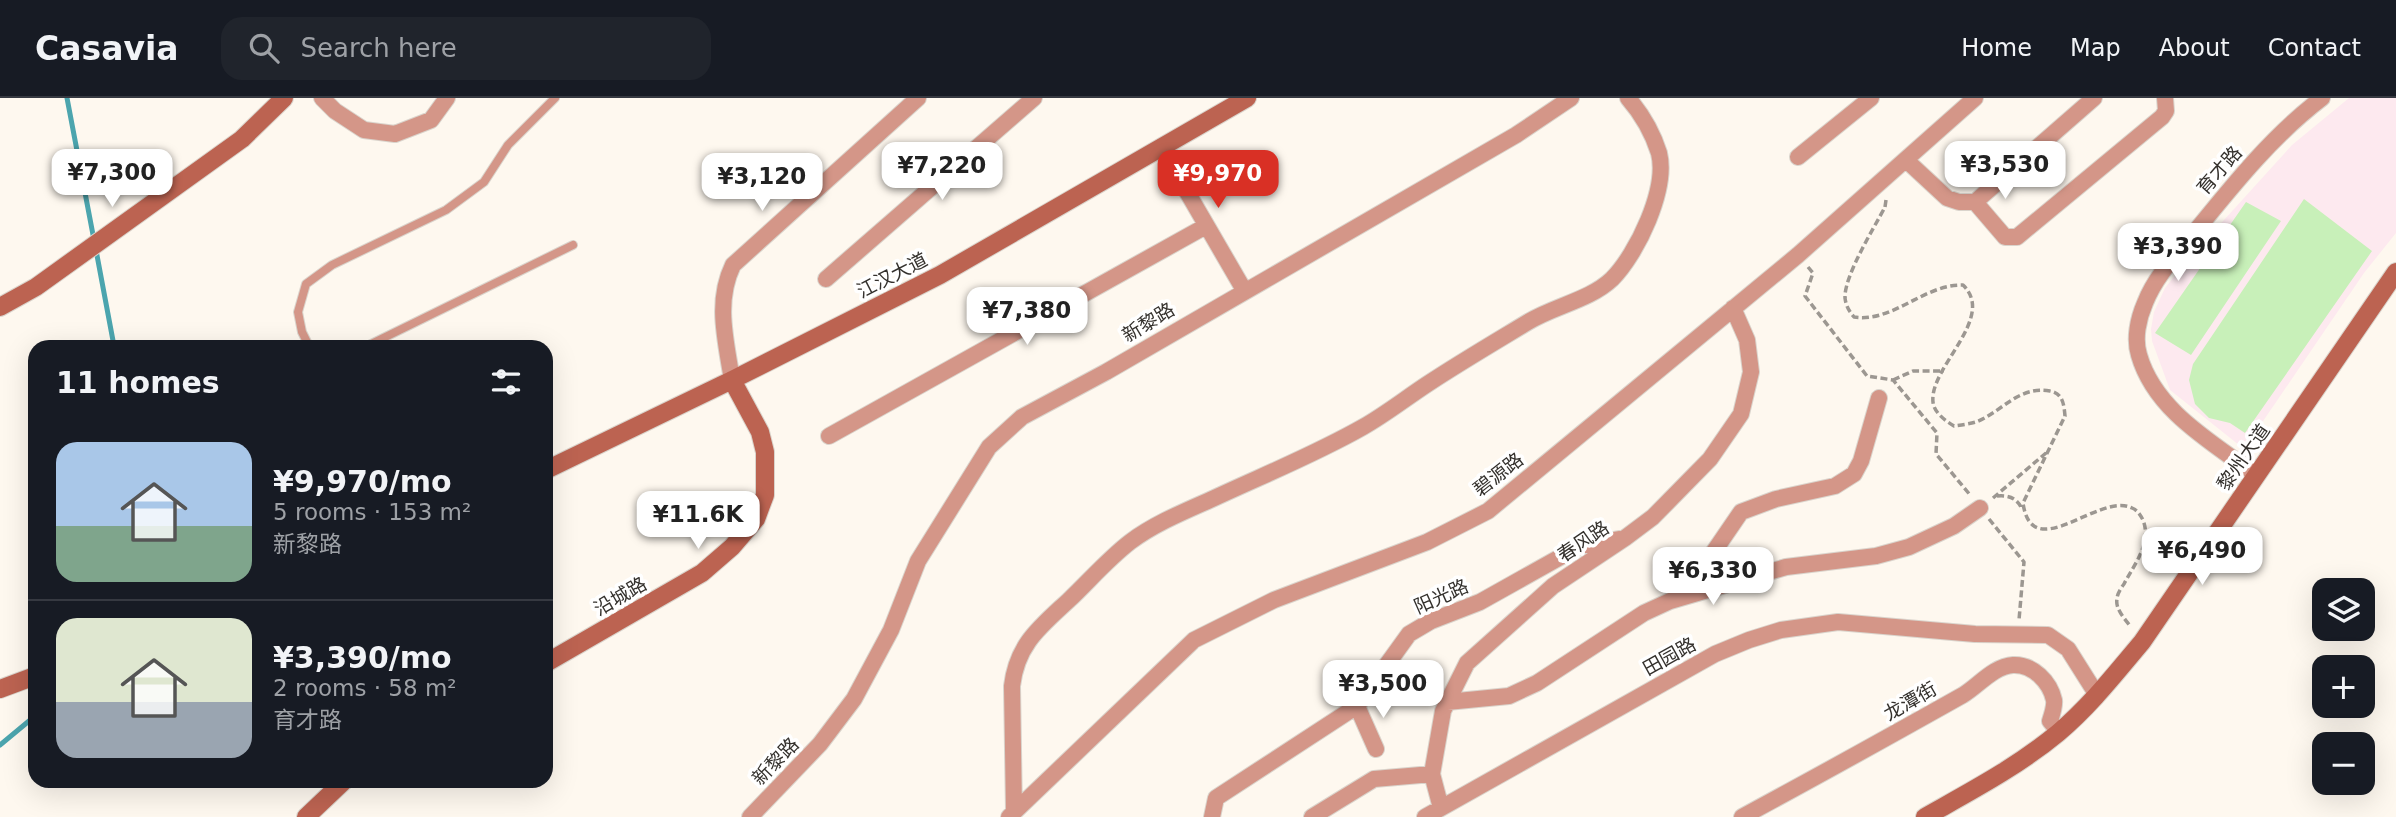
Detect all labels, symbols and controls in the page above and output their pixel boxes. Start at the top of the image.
search box [221,17,711,80]
text: Casavia [35,29,179,68]
icon: search [245,29,283,67]
text: Search here [301,33,457,63]
text: Home [1961,34,2032,62]
text: Map [2070,34,2121,62]
text: About [2159,34,2230,62]
text: Contact [2268,34,2361,62]
pin: ¥3,530 [1948,141,2062,201]
street label: 育才路 [2192,141,2246,199]
pin: ¥7,220 [885,142,999,202]
pin: ¥7,300 [55,150,169,209]
pin: ¥9,970 [1161,150,1275,210]
text: ¥3,530 [1961,151,2049,177]
text: ¥7,220 [898,152,986,178]
pin: ¥3,120 [705,153,819,213]
text: ¥7,300 [68,159,156,185]
text: ¥9,970 [1174,160,1262,186]
text: ¥3,120 [718,163,806,189]
pin: ¥3,390 [2121,223,2235,283]
text: ¥3,390 [2134,233,2222,259]
street label: 江汉大道 [853,248,931,302]
pin: ¥7,380 [970,288,1084,347]
text: ¥7,380 [983,297,1071,323]
street label: 新黎路 [1118,298,1178,346]
icon: filters [487,363,525,401]
text: 11 homes [56,365,220,400]
street label: 黎州大道 [2212,420,2274,494]
street label: 碧源路 [1469,448,1527,500]
text: ¥9,970/mo [273,464,452,499]
icon: home [112,470,196,554]
pin: ¥11.6K [641,491,755,551]
text: 5 rooms · 153 m² [273,499,471,525]
text: ¥11.6K [653,501,743,527]
street label: 春风路 [1553,516,1613,566]
pin: ¥6,490 [2145,528,2259,587]
text: 新黎路 [273,531,342,557]
text: ¥6,490 [2158,537,2246,563]
pin: ¥6,330 [1656,547,1770,607]
text: ¥6,330 [1669,557,1757,583]
street label: 沿城路 [590,572,650,620]
street label: 阳光路 [1410,574,1472,618]
map controls [2312,578,2375,795]
button: layers [2312,578,2375,641]
street label: 田园路 [1639,633,1699,679]
text: ¥3,390/mo [273,640,452,675]
icon: home [112,646,196,730]
button: + [2312,655,2375,718]
pin: ¥3,500 [1326,660,1440,720]
text: ¥3,500 [1339,670,1427,696]
text: 2 rooms · 58 m² [273,675,457,701]
street label: 龙潭街 [1880,677,1940,725]
text: 育才路 [273,707,342,733]
button: − [2312,732,2375,795]
street label: 新黎路 [747,733,803,789]

